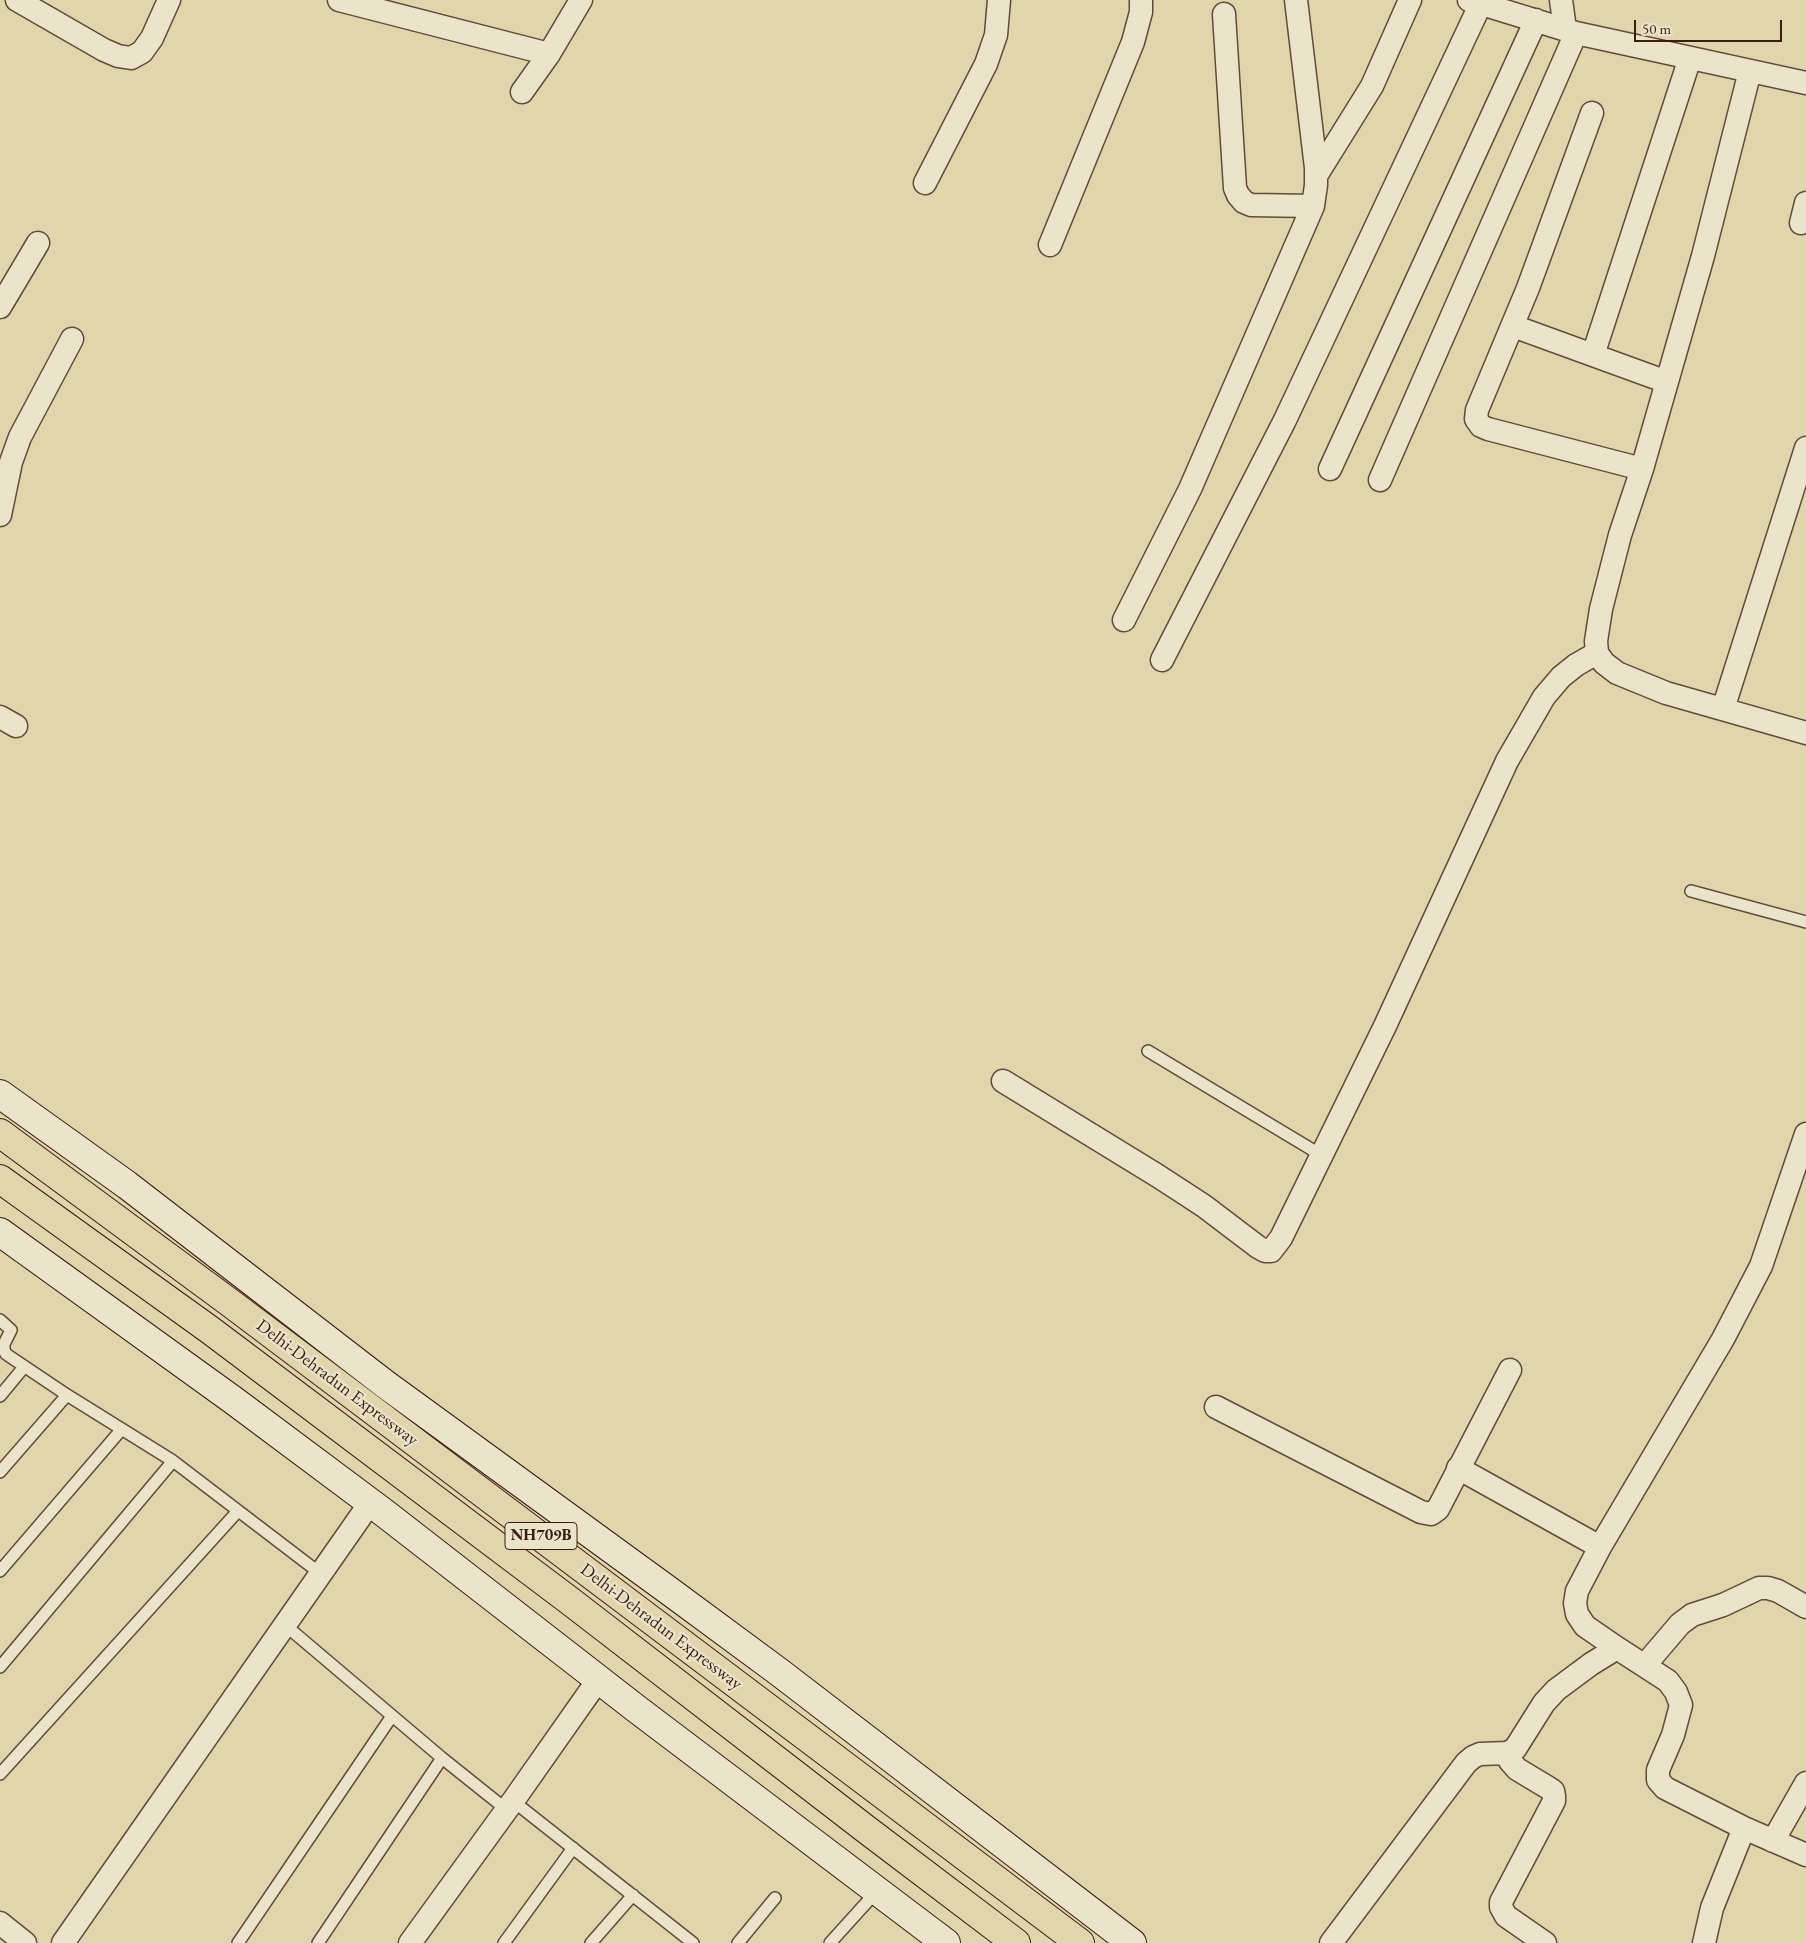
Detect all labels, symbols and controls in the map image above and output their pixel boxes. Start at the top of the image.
scale bar [1636,10,1784,42]
text: 50 m [1642,19,1671,38]
street label: Delhi-Dehradun Expressway [252,1315,422,1451]
road number: NH709B [505,1522,577,1550]
street label: Delhi-Dehradun Expressway [576,1559,746,1695]

